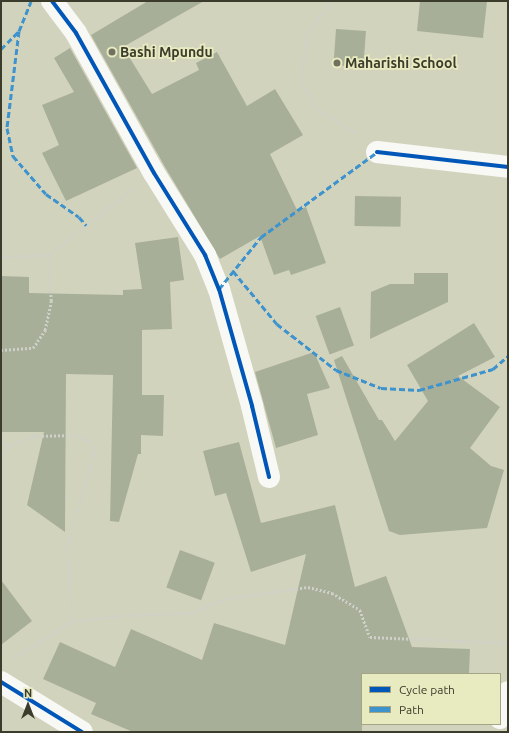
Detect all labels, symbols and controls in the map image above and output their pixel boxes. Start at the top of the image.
place label: Bashi Mpundu [120,44,213,60]
marker: Bashi Mpundu [107,47,117,57]
place label: Maharishi School [345,55,457,71]
marker: Maharishi School [332,58,342,68]
legend [361,673,501,725]
text: Cycle path [399,683,455,696]
north arrow [8,685,48,725]
text: N [24,687,32,699]
text: Path [399,703,424,716]

